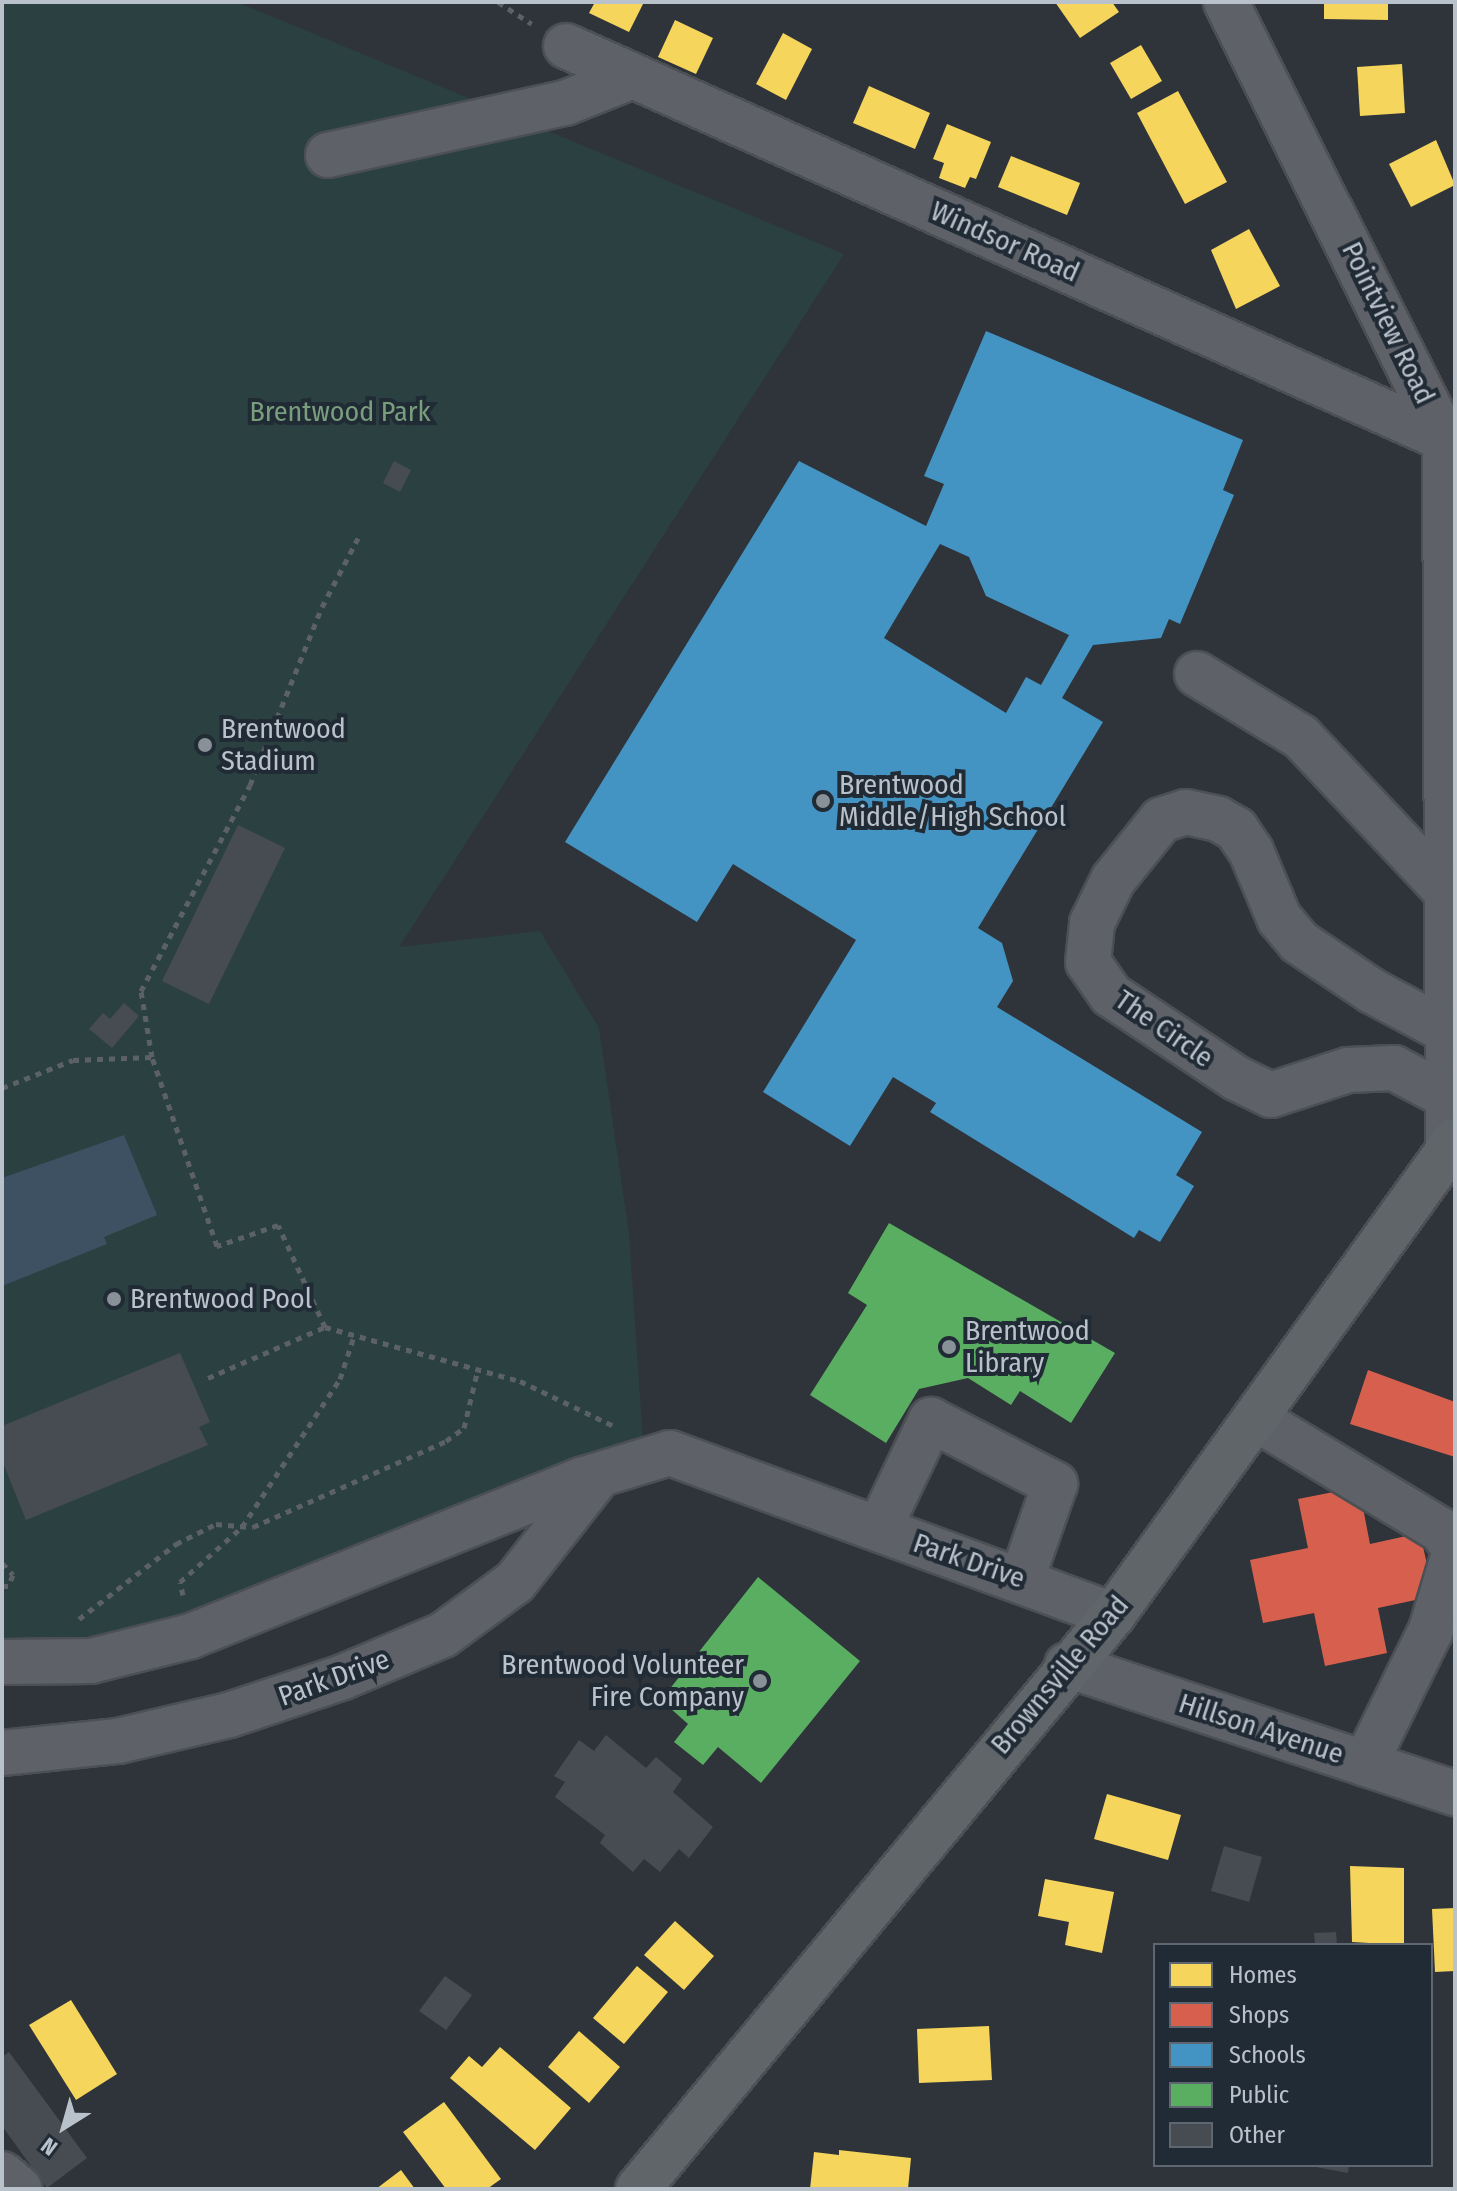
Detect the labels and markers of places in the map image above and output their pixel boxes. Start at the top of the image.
place label: Brentwood Stadium [221,712,346,778]
marker: Brentwood Stadium [196,736,214,754]
place label: Brentwood Middle/High School [839,768,1066,834]
marker: Brentwood Middle/High School [814,792,832,810]
place label: Brentwood Pool [130,1282,312,1316]
marker: Brentwood Pool [105,1290,123,1308]
place label: Brentwood Library [965,1314,1090,1380]
marker: Brentwood Library [940,1338,958,1356]
place label: Brentwood Volunteer Fire Company [501,1648,744,1714]
marker: Brentwood Volunteer Fire Company [751,1672,769,1690]

